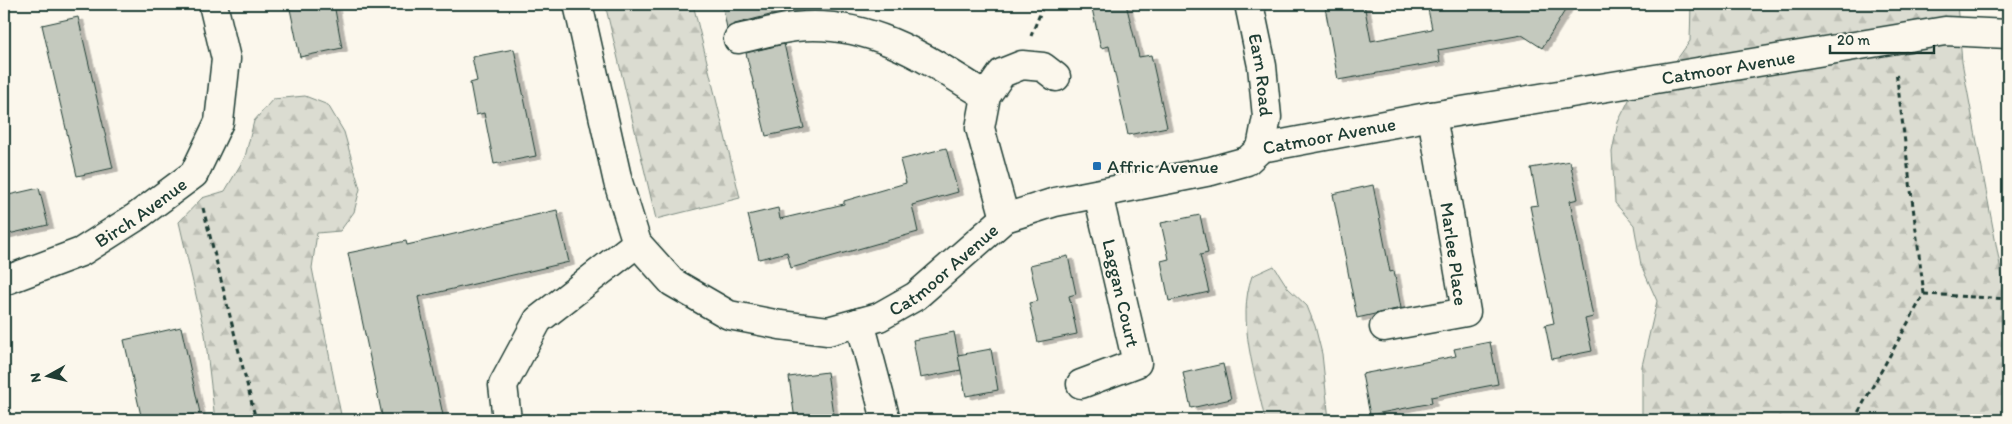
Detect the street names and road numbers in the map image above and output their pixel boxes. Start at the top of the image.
street label: Earn Road [1244,31,1278,118]
street label: Catmoor Avenue [1660,45,1797,89]
street label: Catmoor Avenue [1261,112,1398,159]
street label: Birch Avenue [90,172,191,252]
street label: Marlee Place [1435,201,1473,307]
street label: Catmoor Avenue [884,218,1003,321]
street label: Laggan Court [1097,237,1145,349]

